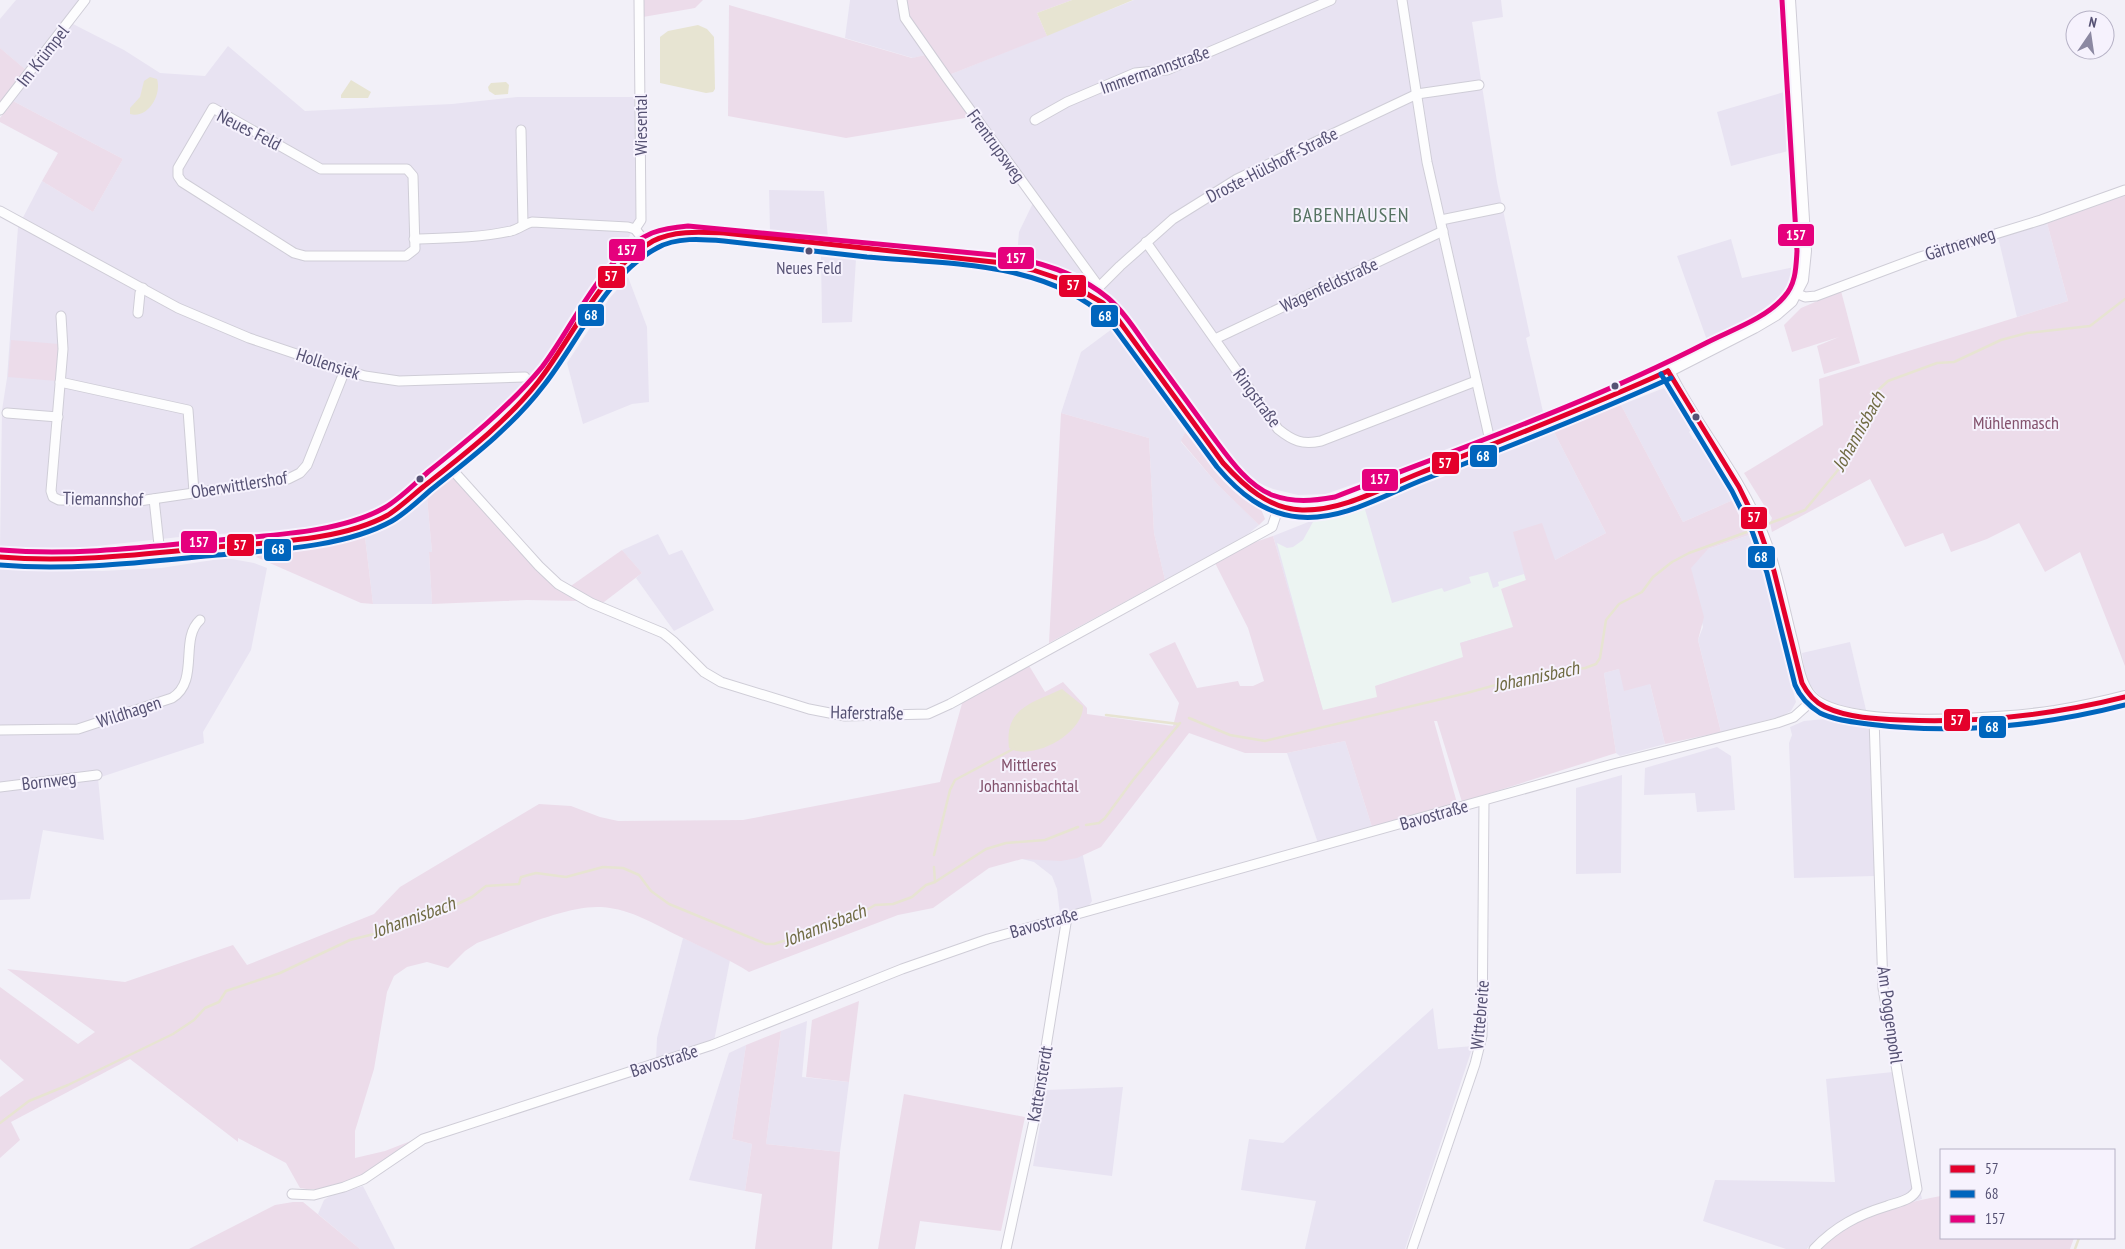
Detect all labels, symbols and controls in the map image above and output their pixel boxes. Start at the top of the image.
north arrow [2065,10,2115,60]
text: N [2087,13,2099,32]
street label: Im Krümpel [11,20,74,91]
street label: Immermannstraße [1097,40,1213,99]
street label: Wiesental [629,94,652,156]
street label: Neues Feld [213,104,285,155]
street label: Frentrupsweg [962,105,1031,187]
street label: Droste-Hülshoff-Straße [1202,122,1341,208]
district label: BABENHAUSEN [1292,202,1410,228]
street label: Gärtnerweg [1922,221,1998,266]
line badge: 157 [1777,223,1815,247]
text: 157 [1786,226,1806,244]
line badge: 157 [608,238,646,262]
text: 157 [617,241,637,259]
marker: Neues Feld [804,246,814,256]
line badge: 157 [997,246,1035,270]
text: 157 [1006,249,1026,267]
street label: Wagenfeldstraße [1276,252,1381,317]
place label: Neues Feld [776,257,842,279]
line badge: 57 [597,265,626,289]
text: 57 [604,267,618,285]
line badge: 57 [1058,274,1087,298]
text: 57 [1066,276,1080,294]
line badge: 68 [577,303,605,327]
line badge: 68 [1090,304,1119,328]
text: 68 [584,306,598,324]
text: 68 [1098,307,1112,325]
street label: Hollensiek [293,342,363,385]
street label: Ringstraße [1228,364,1287,432]
unlabelled marker [1610,381,1620,391]
water label: Johannisbach [1826,386,1890,476]
park label: Mühlenmasch [1973,411,2059,434]
unlabelled marker [1691,412,1701,422]
line badge: 68 [1469,444,1498,468]
text: 68 [1476,447,1490,465]
line badge: 57 [1431,451,1460,475]
text: 57 [1438,454,1452,472]
street label: Oberwittlershof [189,465,290,503]
line badge: 157 [1361,468,1399,492]
text: 157 [1370,470,1390,488]
unlabelled marker [415,474,425,484]
street label: Tiemannshof [63,486,145,511]
line badge: 57 [1740,506,1768,530]
text: 57 [1747,508,1761,526]
line badge: 157 [180,530,218,554]
text: 157 [189,533,209,551]
line badge: 57 [226,533,255,557]
text: 57 [233,536,247,554]
line badge: 68 [263,538,292,562]
text: 68 [271,540,285,558]
line badge: 68 [1747,545,1776,569]
text: 68 [1754,548,1768,566]
water label: Johannisbach [1490,655,1583,697]
street label: Wildhagen [94,690,164,733]
street label: Haferstraße [830,700,904,725]
line badge: 57 [1943,708,1971,732]
text: 57 [1950,711,1964,729]
line badge: 68 [1978,715,2007,739]
text: 68 [1985,718,1999,736]
park label: Mittleres Johannisbachtal [979,753,1079,797]
street label: Bornweg [20,766,77,795]
street label: Bavostraße [1397,794,1471,835]
water label: Johannisbach [367,890,459,943]
water label: Johannisbach [778,898,870,952]
street label: Bavostraße [1007,902,1081,943]
street label: Am Poggenpohl [1872,965,1909,1066]
street label: Wittebreite [1465,979,1494,1051]
street label: Bavostraße [627,1039,701,1082]
street label: Kattensterdt [1022,1044,1058,1124]
legend [1940,1149,2115,1239]
text: 57 [1985,1159,1999,1178]
text: 68 [1985,1184,1999,1203]
text: 157 [1985,1209,2005,1228]

